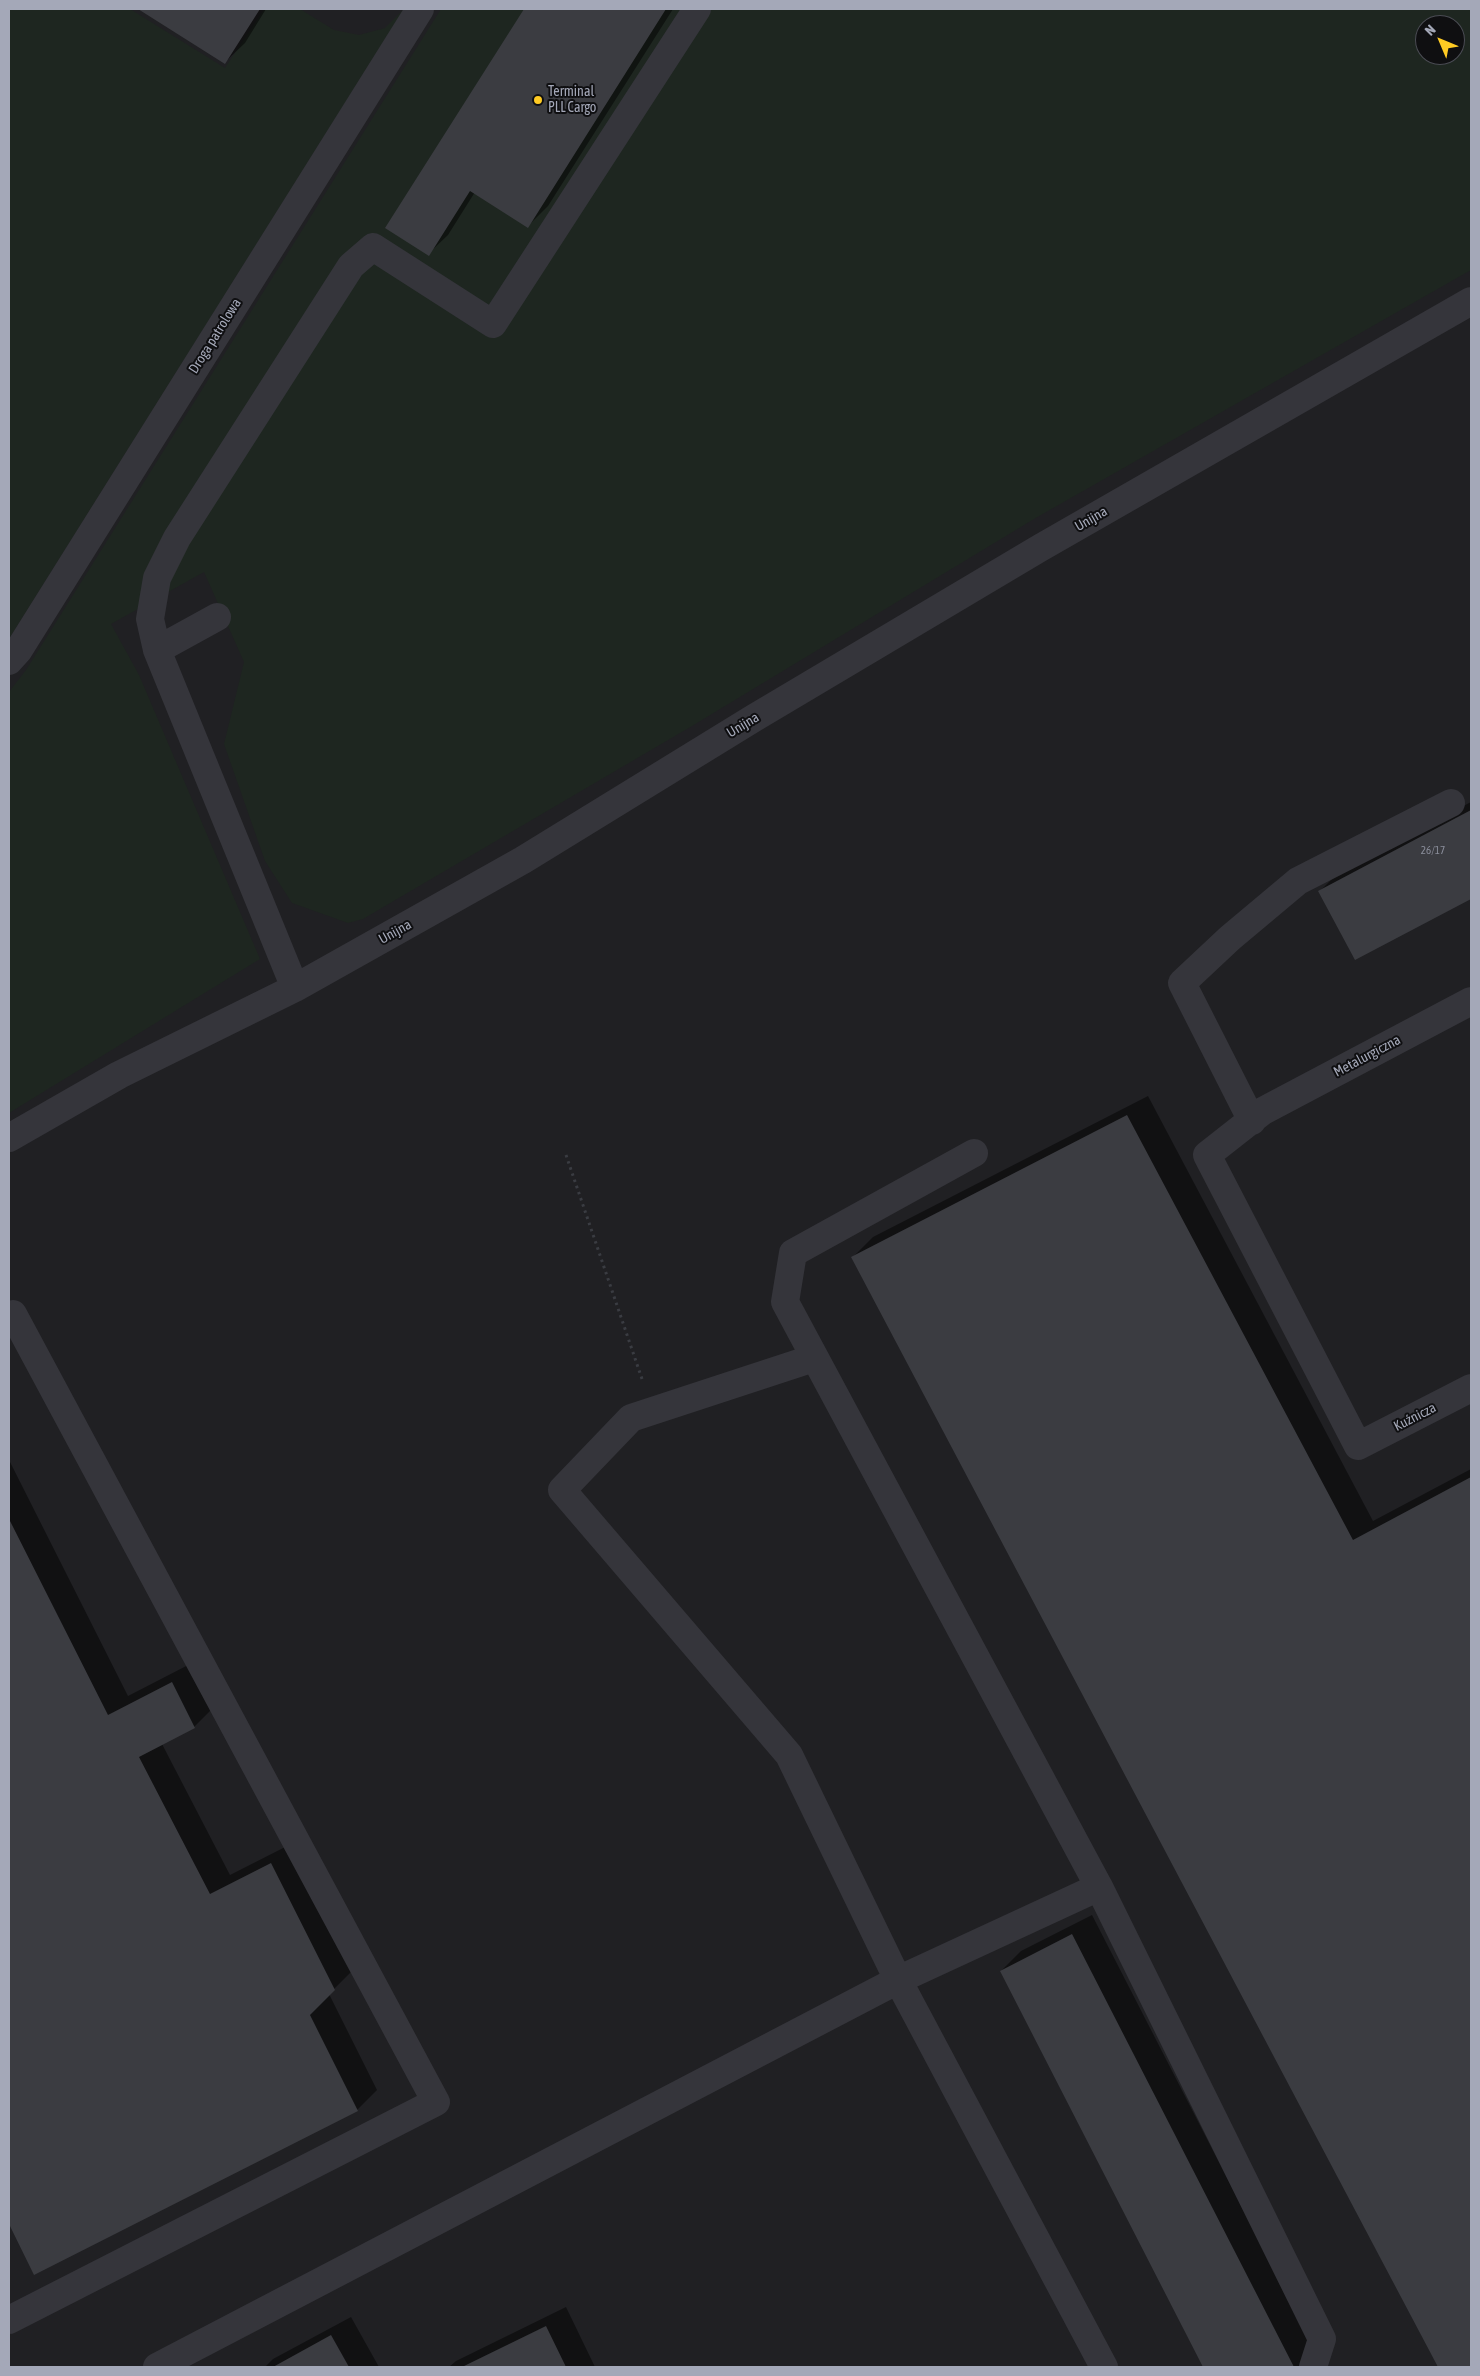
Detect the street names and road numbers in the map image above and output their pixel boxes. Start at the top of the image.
street label: Droga patrolowa [185,295,245,377]
street label: Unijna [1072,503,1110,535]
street label: Unijna [724,709,762,741]
street label: Unijna [376,916,414,948]
street label: Metalurgiczna [1331,1031,1403,1081]
street label: Kuźnicza [1391,1399,1439,1435]

